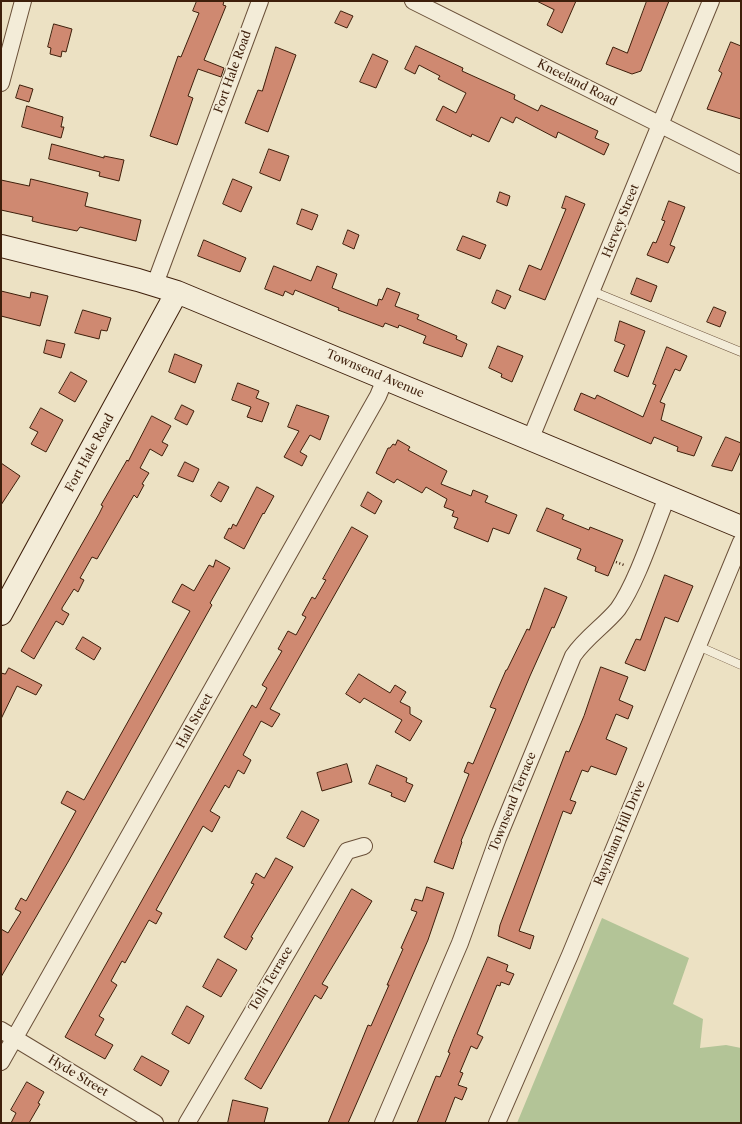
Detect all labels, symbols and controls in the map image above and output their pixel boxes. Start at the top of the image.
street label: Fort Hale Road [211,29,255,115]
street label: Kneeland Road [535,57,619,109]
street label: Hervey Street [600,182,642,260]
street label: Townsend Avenue [324,347,426,401]
street label: Fort Hale Road [63,412,117,494]
street label: Hall Street [174,691,216,751]
street label: Townsend Terrace [486,750,540,854]
street label: Raynham Hill Drive [591,778,649,888]
street label: Tolli Terrace [246,944,296,1014]
street label: Hyde Street [45,1052,111,1100]

